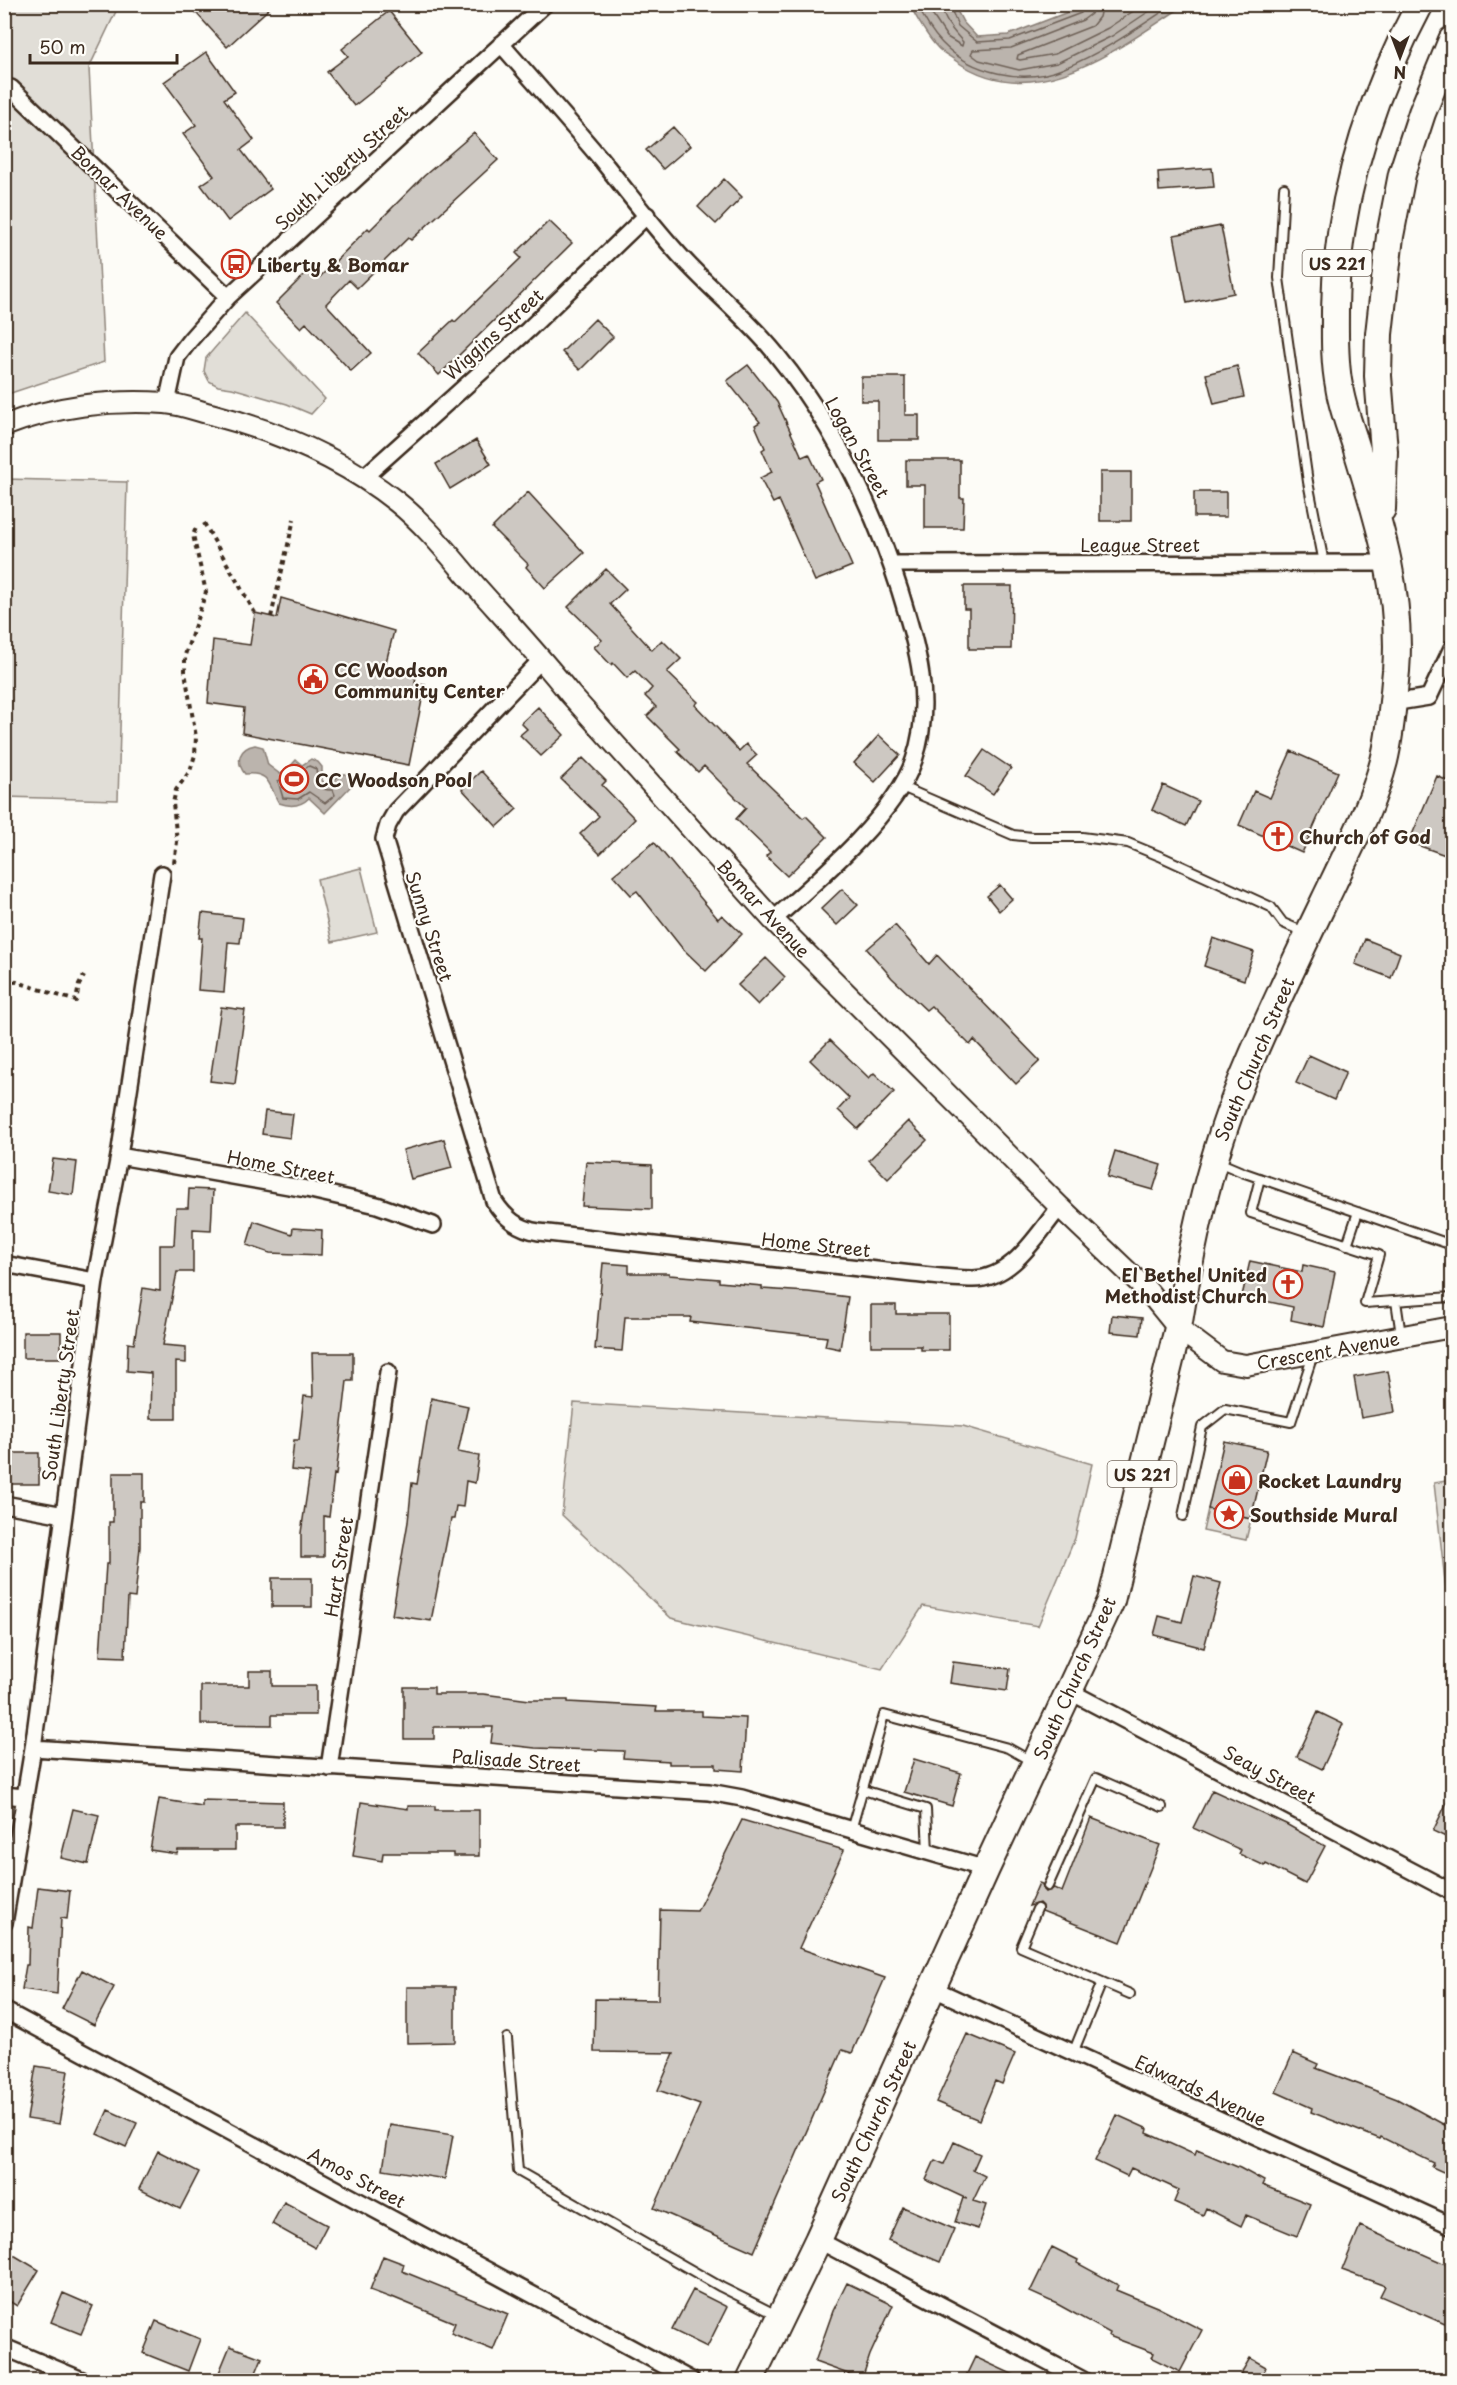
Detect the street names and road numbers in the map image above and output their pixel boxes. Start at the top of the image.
street label: South Liberty Street [268,98,414,236]
street label: Bomar Avenue [65,139,175,245]
road number: US 221 [1302,250,1372,276]
street label: Wiggins Street [437,282,549,386]
street label: Logan Street [819,391,897,503]
street label: League Street [1080,531,1200,558]
street label: Bomar Avenue [711,853,817,963]
street label: Sunny Street [399,867,461,985]
street label: South Church Street [1207,973,1301,1145]
street label: Home Street [225,1142,337,1190]
street label: Home Street [760,1225,872,1263]
street label: South Liberty Street [35,1307,85,1483]
street label: Crescent Avenue [1254,1324,1402,1376]
road number: US 221 [1108,1461,1176,1487]
street label: Hart Street [317,1515,359,1619]
street label: South Church Street [1026,1592,1122,1764]
street label: Seay Street [1219,1738,1321,1810]
street label: Palisade Street [451,1742,581,1778]
street label: South Church Street [824,2036,922,2206]
street label: Edwards Avenue [1131,2048,1271,2132]
street label: Amos Street [303,2140,411,2214]

